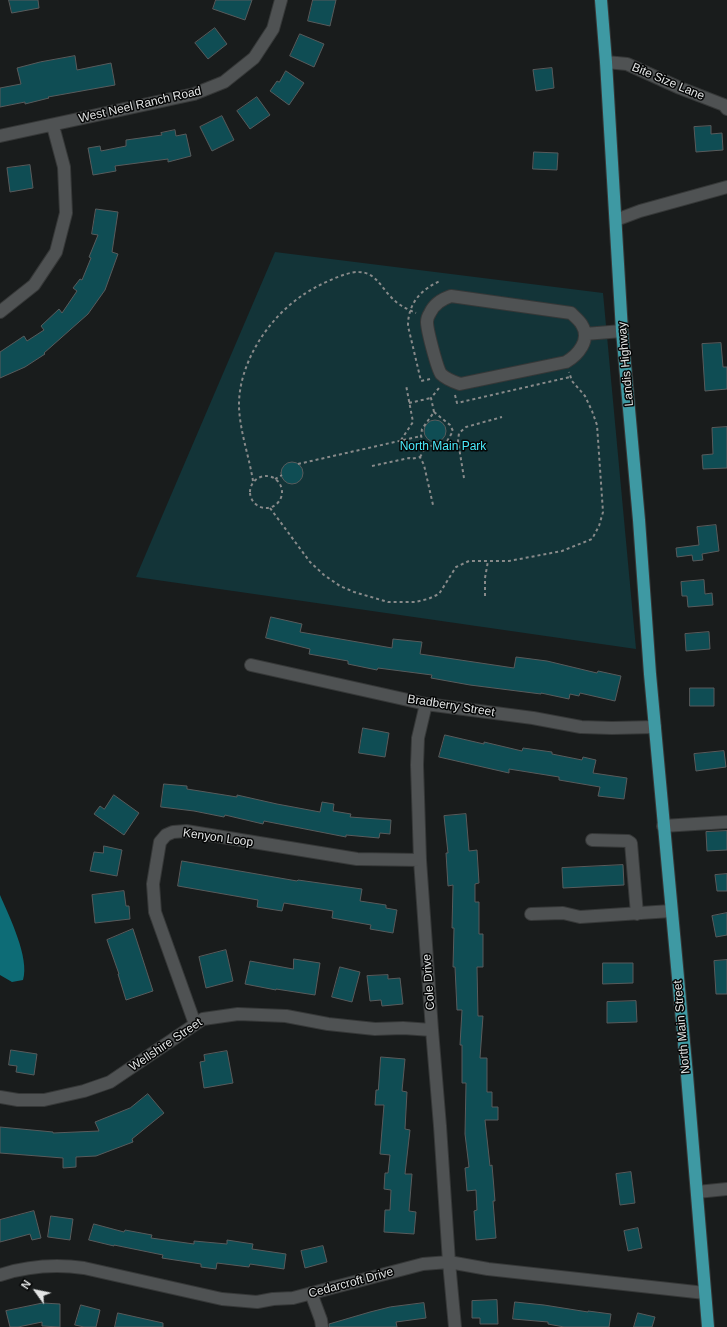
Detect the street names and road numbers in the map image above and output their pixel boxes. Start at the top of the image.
street label: Bite Size Lane [630,60,706,104]
street label: West Neel Ranch Road [77,84,203,126]
street label: Landis Highway [615,321,637,407]
street label: Bradberry Street [406,692,496,720]
street label: Kenyon Loop [182,826,254,850]
street label: Cole Drive [420,954,438,1010]
street label: North Main Street [671,980,693,1074]
street label: Wellshire Street [127,1015,205,1075]
street label: Cedarcroft Drive [307,1265,395,1301]

